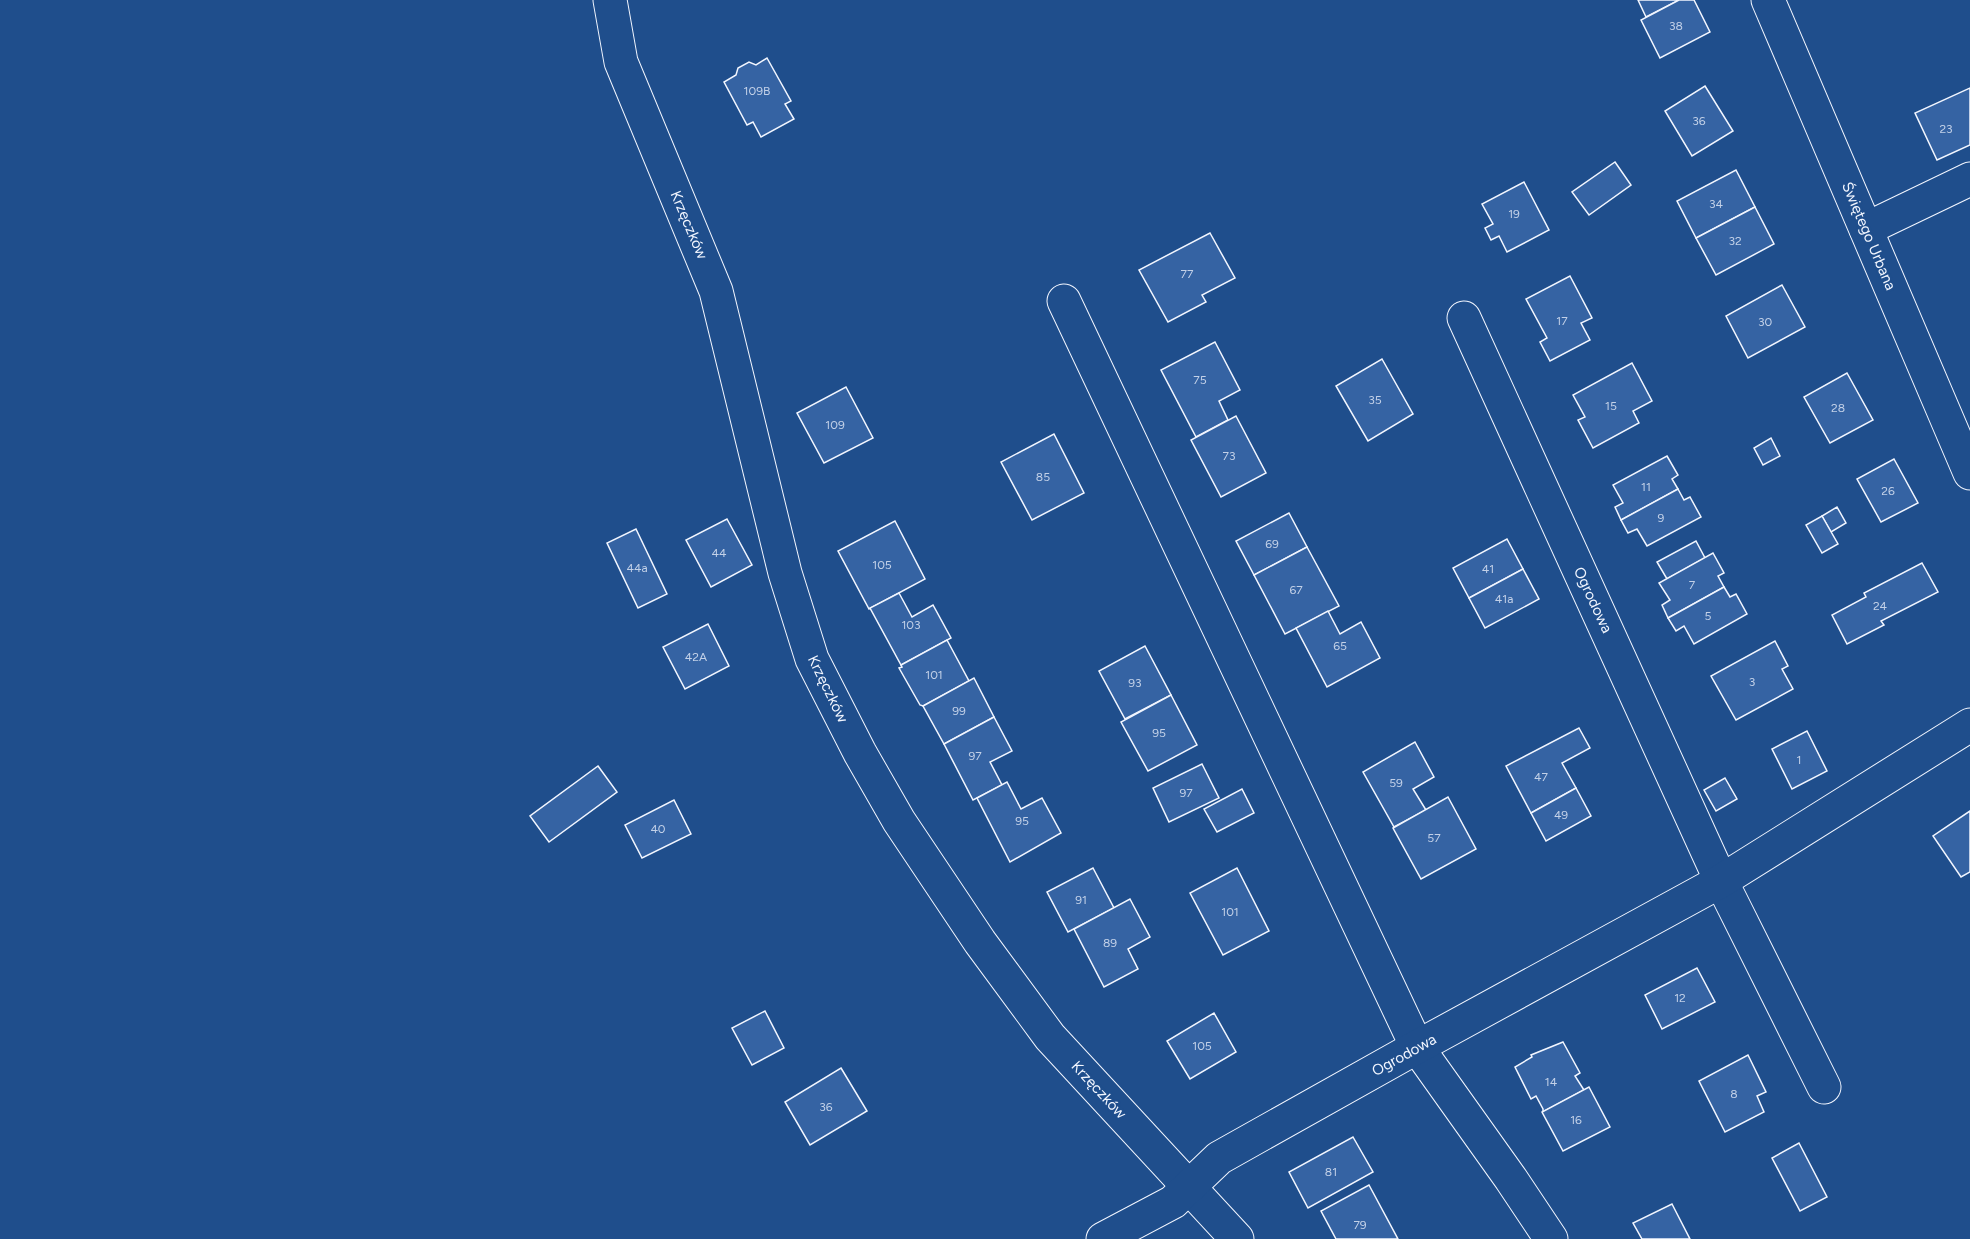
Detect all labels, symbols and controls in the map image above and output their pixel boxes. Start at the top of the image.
house number: 38 [1669,19,1683,33]
house number: 109B [744,84,770,98]
house number: 36 [1692,114,1706,128]
house number: 23 [1939,122,1953,136]
street label: Świętego Urbana [1838,179,1900,293]
street label: Krzęczków [667,188,712,262]
house number: 34 [1709,197,1724,211]
house number: 19 [1508,207,1520,221]
house number: 32 [1728,234,1742,248]
house number: 77 [1181,267,1194,281]
house number: 17 [1556,314,1568,328]
house number: 30 [1758,315,1772,329]
house number: 75 [1193,373,1207,387]
house number: 35 [1368,393,1382,407]
house number: 15 [1605,399,1617,413]
house number: 28 [1831,401,1845,415]
house number: 109 [825,418,845,432]
house number: 73 [1223,449,1235,463]
house number: 85 [1036,470,1050,484]
house number: 11 [1641,480,1651,494]
house number: 26 [1881,484,1895,498]
house number: 9 [1658,511,1665,525]
house number: 69 [1265,537,1279,551]
house number: 44 [712,546,727,560]
house number: 105 [872,558,892,572]
house number: 44a [626,561,648,575]
house number: 41 [1482,562,1494,576]
street label: Ogrodowa [1570,564,1616,636]
house number: 7 [1689,578,1696,592]
house number: 67 [1289,583,1303,597]
house number: 41a [1495,592,1513,606]
house number: 24 [1873,599,1888,613]
house number: 5 [1705,609,1712,623]
house number: 103 [901,618,921,632]
house number: 65 [1333,639,1347,653]
house number: 42A [685,650,707,664]
street label: Krzęczków [804,652,852,726]
house number: 101 [925,668,943,682]
house number: 3 [1749,675,1755,689]
house number: 93 [1128,676,1142,690]
house number: 99 [952,704,966,718]
house number: 95 [1152,726,1166,740]
house number: 97 [968,749,982,763]
house number: 1 [1797,753,1801,767]
house number: 47 [1534,770,1548,784]
house number: 59 [1389,776,1403,790]
house number: 97 [1179,786,1193,800]
house number: 49 [1554,808,1568,822]
house number: 95 [1015,814,1029,828]
house number: 40 [650,822,666,836]
house number: 57 [1427,831,1441,845]
house number: 91 [1075,893,1087,907]
house number: 101 [1221,905,1239,919]
house number: 89 [1103,936,1117,950]
house number: 12 [1674,991,1686,1005]
street label: Ogrodowa [1369,1030,1439,1080]
house number: 105 [1192,1039,1212,1053]
street label: Krzęczków [1068,1057,1131,1123]
house number: 14 [1545,1075,1558,1089]
house number: 8 [1730,1087,1738,1101]
house number: 36 [819,1100,833,1114]
house number: 16 [1570,1113,1582,1127]
house number: 81 [1325,1165,1337,1179]
house number: 79 [1353,1218,1367,1232]

